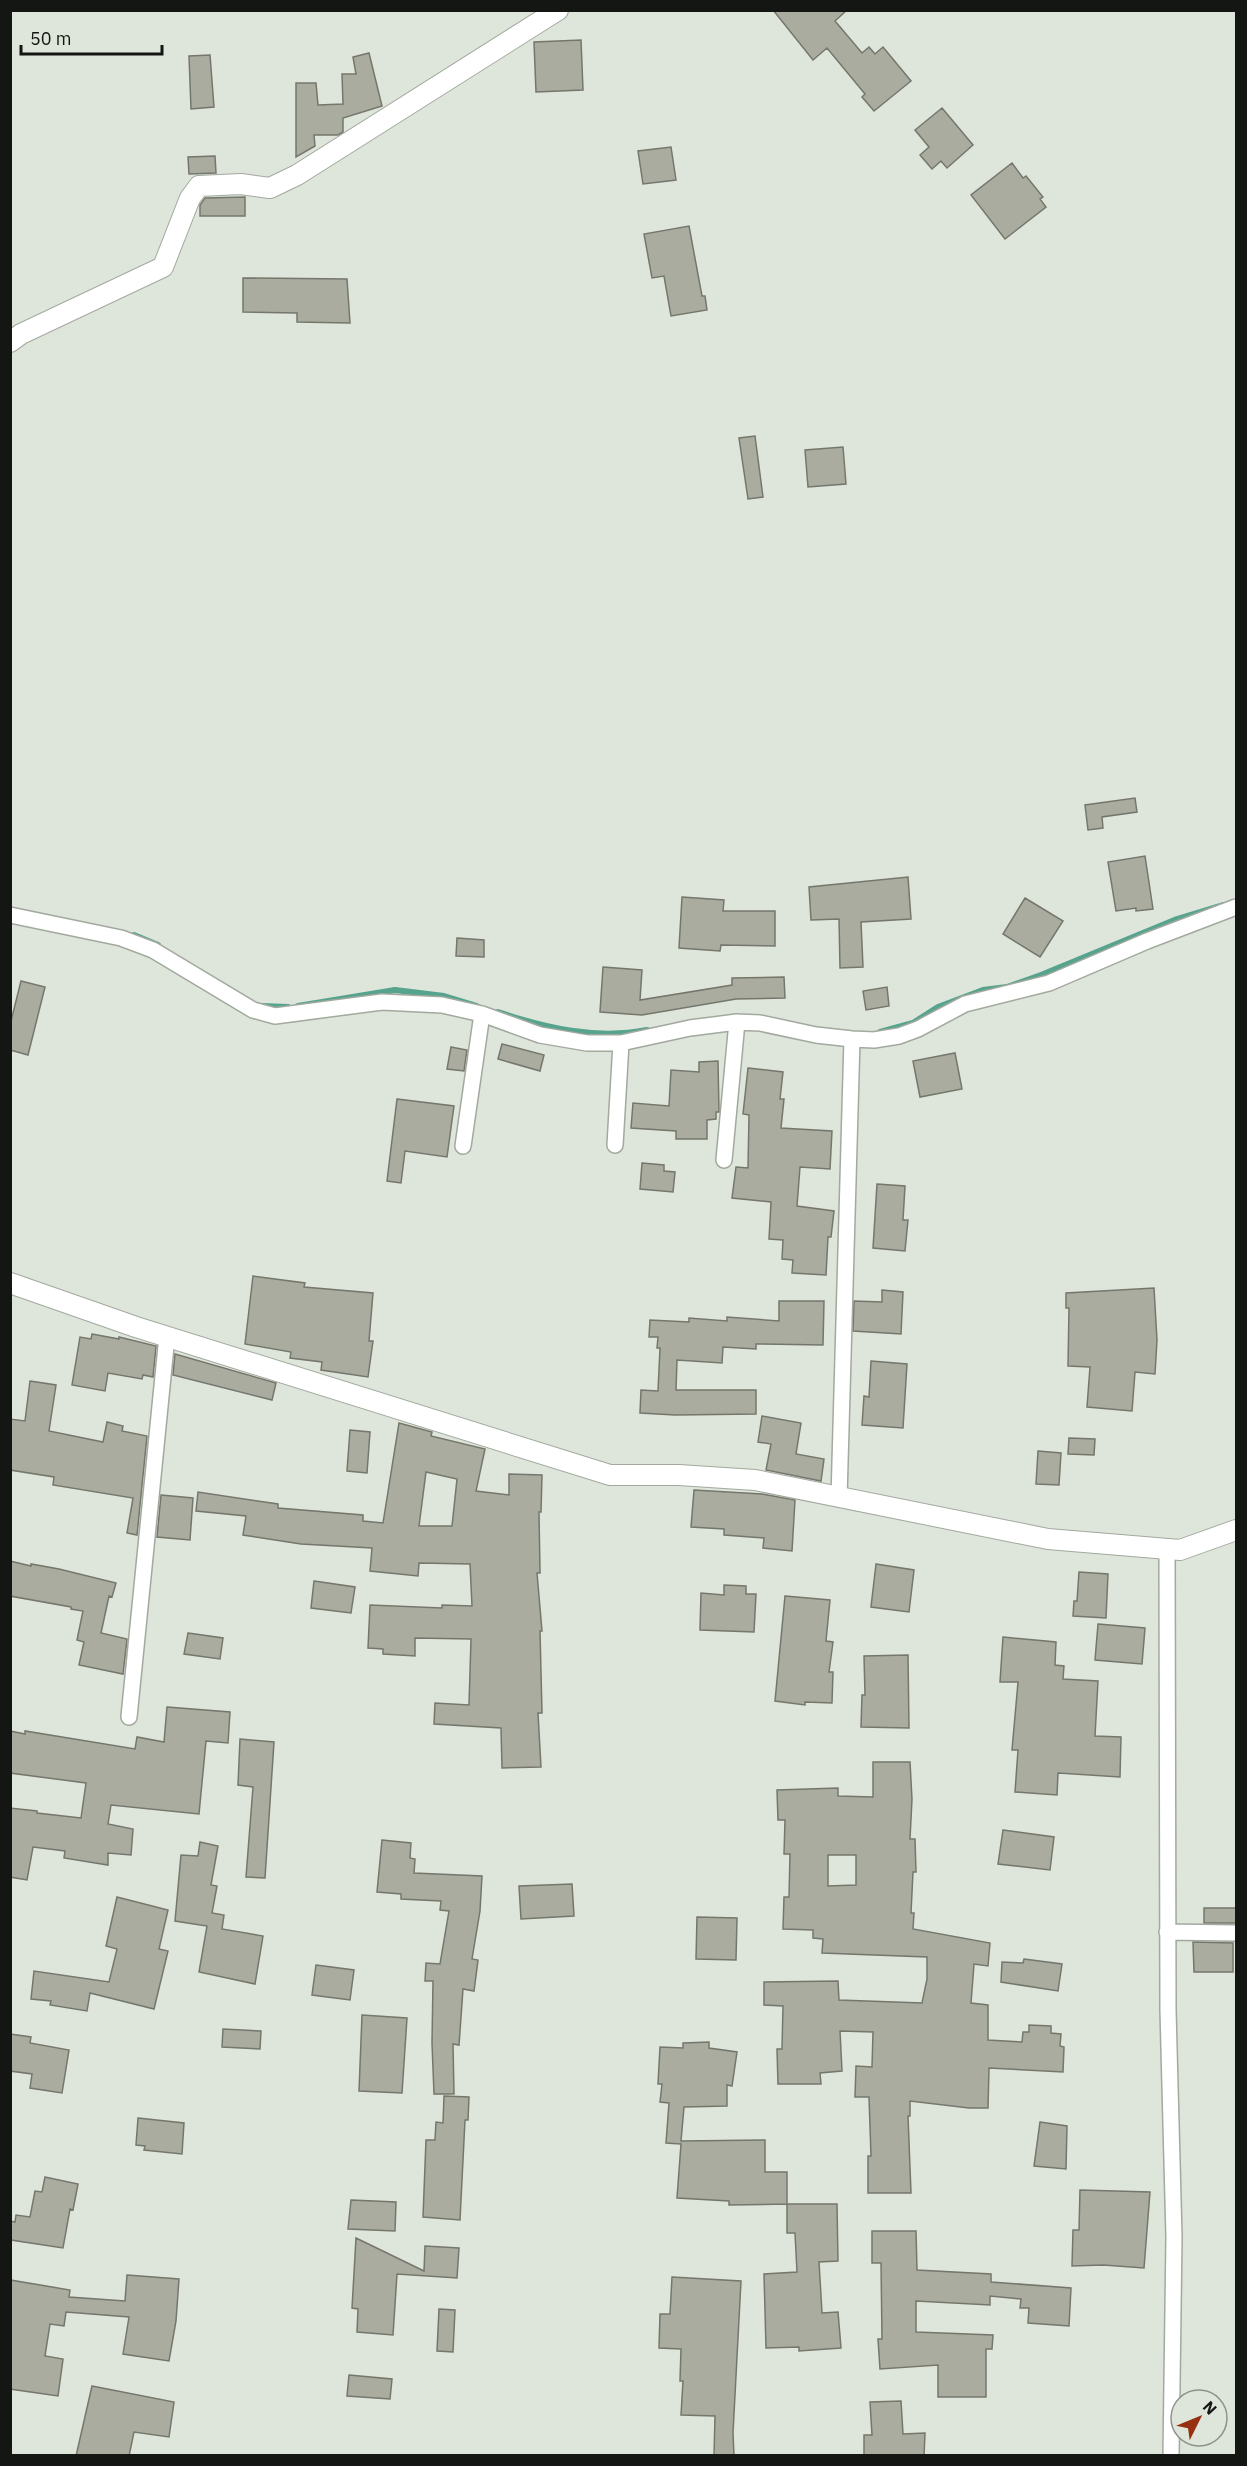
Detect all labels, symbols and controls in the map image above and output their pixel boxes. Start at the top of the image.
scale bar [21,18,162,56]
text: 50 m [30,27,72,50]
north arrow [1169,2388,1229,2448]
text: N [1199,2397,1221,2419]

